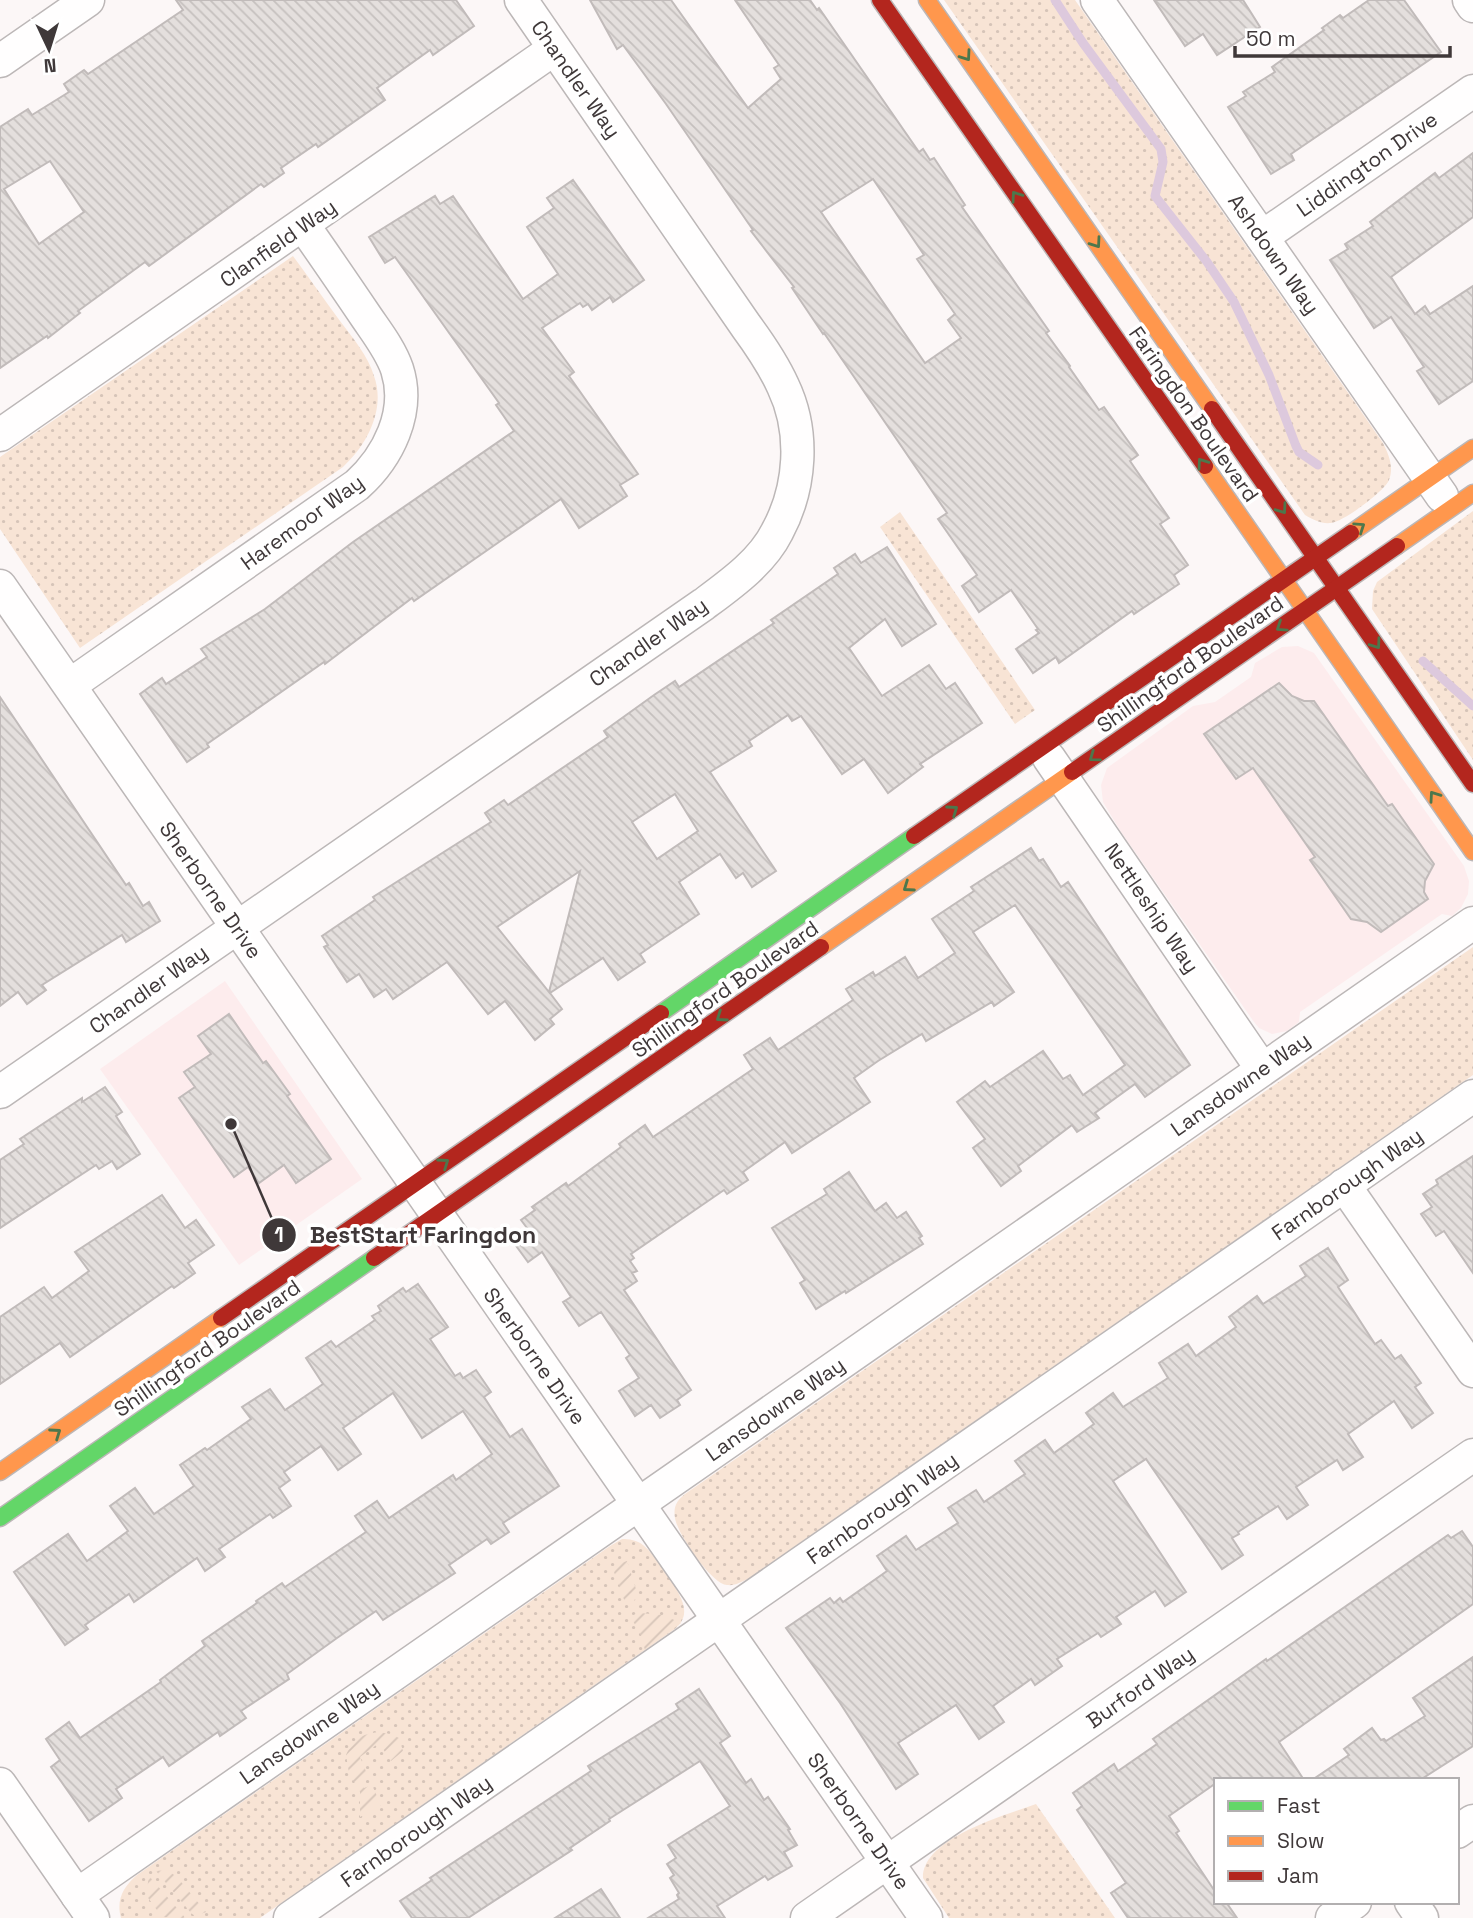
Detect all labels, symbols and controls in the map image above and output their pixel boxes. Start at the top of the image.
north arrow [14,14,84,84]
scale bar [1235,14,1450,58]
street label: Chandler Way [525,15,627,143]
text: 50 m [1246,25,1296,52]
one-way arrow [958,48,970,61]
text: N [43,53,57,78]
street label: Liddington Drive [1291,105,1443,223]
street label: Ashdown Way [1222,188,1326,320]
one-way arrow [1012,191,1024,204]
street label: Clanfield Way [214,193,342,293]
one-way arrow [1088,235,1100,248]
street label: Faringdon Boulevard [1123,321,1265,507]
one-way arrow [1198,458,1210,471]
street label: Haremoor Way [235,468,369,576]
one-way arrow [1274,501,1286,514]
one-way arrow [1352,523,1365,535]
street label: Shillingford Boulevard [1091,589,1289,739]
street label: Chandler Way [584,591,712,693]
one-way arrow [1276,618,1289,631]
one-way arrow [1368,636,1380,649]
one-way arrow [1089,749,1102,761]
one-way arrow [1430,791,1442,804]
one-way arrow [945,805,958,818]
street label: Sherborne Drive [154,816,268,964]
street label: Nettleship Way [1099,838,1205,978]
one-way arrow [903,879,916,891]
street label: Shillingford Boulevard [626,914,824,1064]
street label: Chandler Way [84,938,212,1040]
one-way arrow [716,1009,729,1021]
street label: Lansdowne Way [1165,1026,1315,1142]
street label: Farnborough Way [1266,1122,1428,1246]
one-way arrow [436,1159,449,1171]
callout: BestStart Faringdon [261,1213,551,1257]
text: BestStart Faringdon [310,1220,536,1250]
text: 1 [274,1221,284,1248]
street label: Shillingford Boulevard [108,1273,306,1423]
street label: Sherborne Drive [478,1282,592,1430]
street label: Lansdowne Way [700,1351,850,1467]
one-way arrow [48,1429,61,1441]
street label: Farnborough Way [801,1446,963,1570]
street label: Burford Way [1081,1640,1199,1734]
street label: Lansdowne Way [234,1674,384,1790]
street label: Sherborne Drive [802,1747,916,1895]
street label: Farnborough Way [335,1769,497,1893]
legend [1214,1778,1459,1904]
text: Fast [1277,1792,1321,1819]
text: Slow [1277,1827,1325,1854]
text: Jam [1277,1862,1319,1889]

